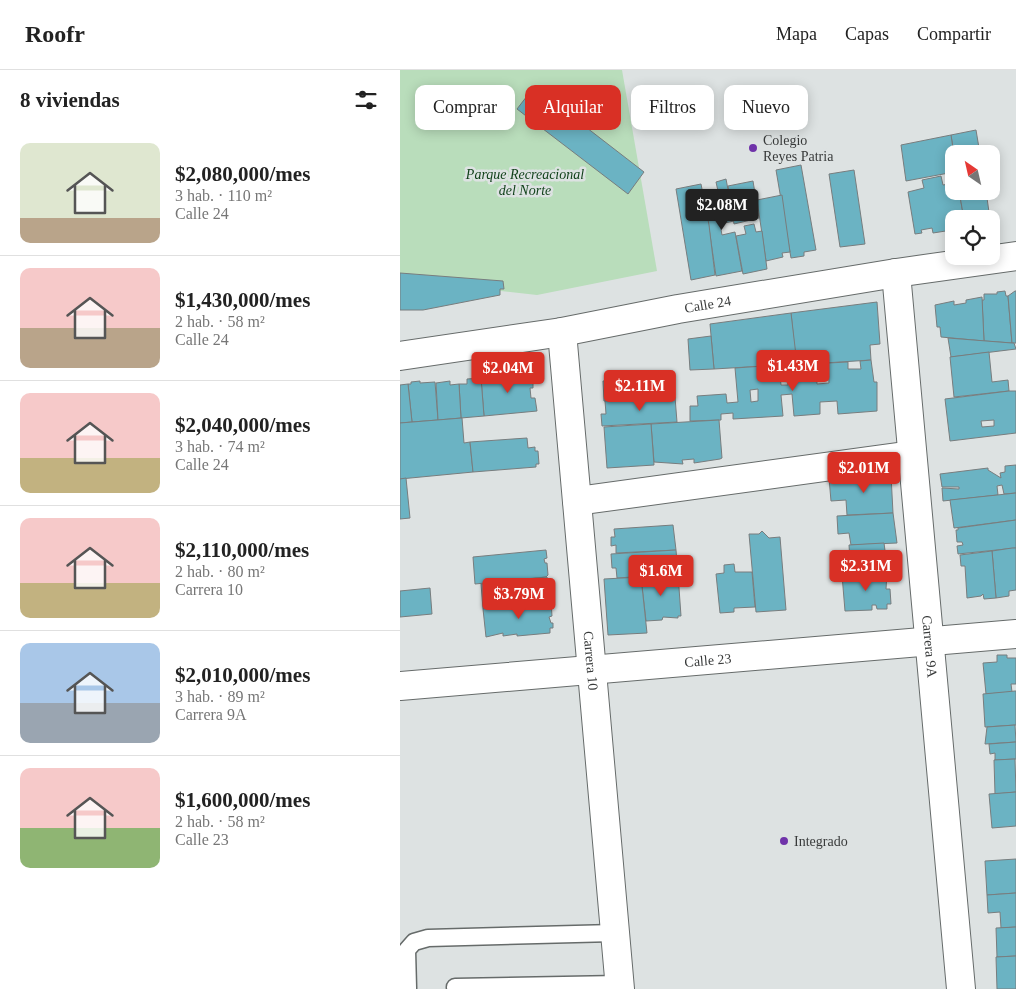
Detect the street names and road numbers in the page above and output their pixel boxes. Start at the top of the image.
street label: Calle 24 [683,293,732,315]
street label: Carrera 9A [920,615,940,679]
street label: Carrera 10 [581,630,601,691]
street label: Calle 23 [684,651,732,669]

